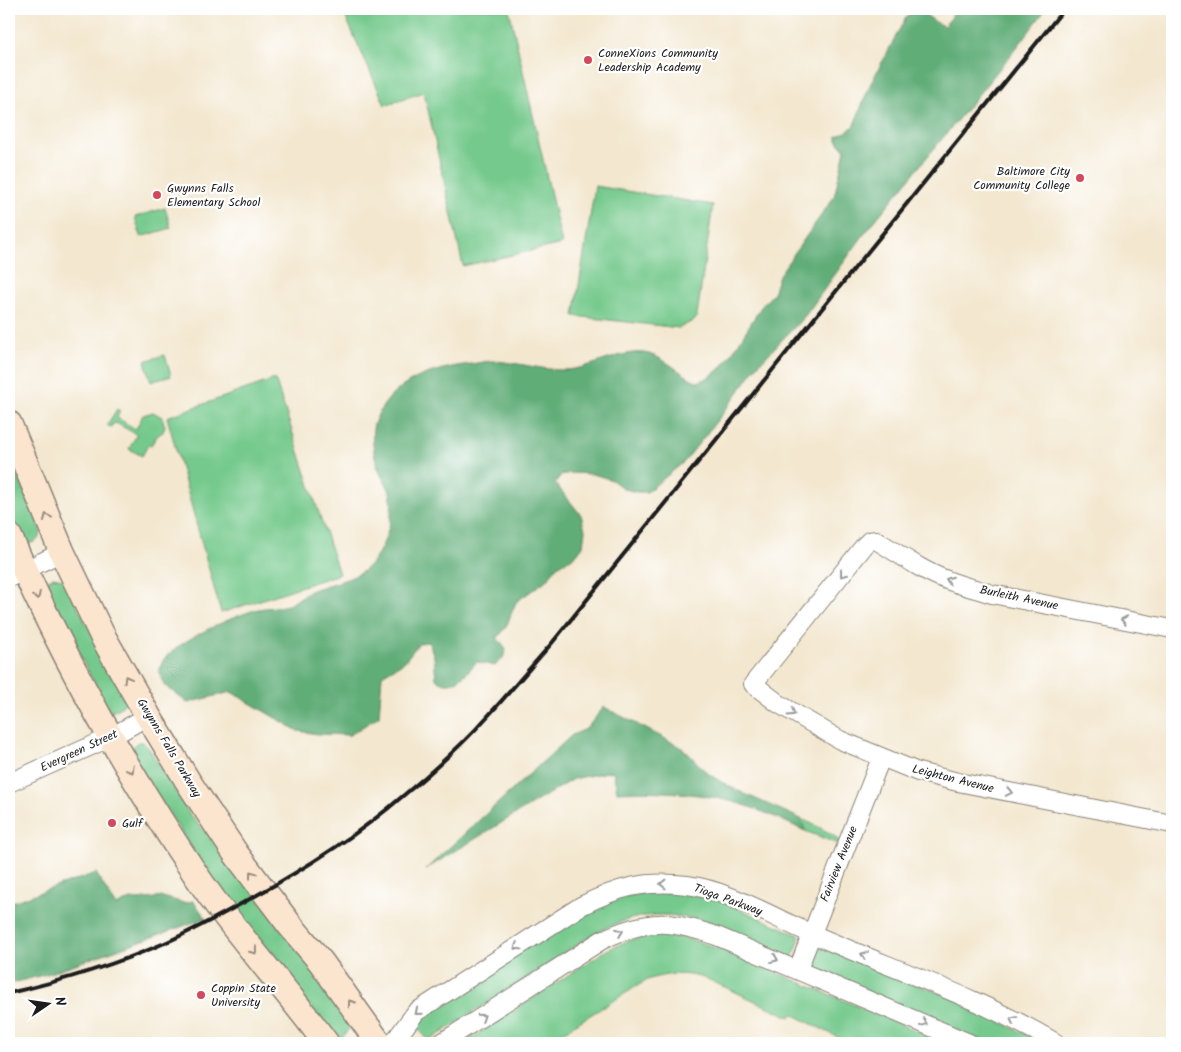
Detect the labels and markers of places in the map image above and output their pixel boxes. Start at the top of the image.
place label: ConneXions Community Leadership Academy [598,44,718,77]
marker: ConneXions Community Leadership Academy [582,54,594,66]
place label: Baltimore City Community College [973,162,1071,195]
marker: Baltimore City Community College [1074,172,1086,184]
place label: Gwynns Falls Elementary School [167,179,260,212]
marker: Gwynns Falls Elementary School [151,189,163,201]
place label: Gulf [122,814,144,833]
marker: Gulf [106,817,118,829]
place label: Coppin State University [211,979,276,1012]
marker: Coppin State University [195,989,207,1001]

